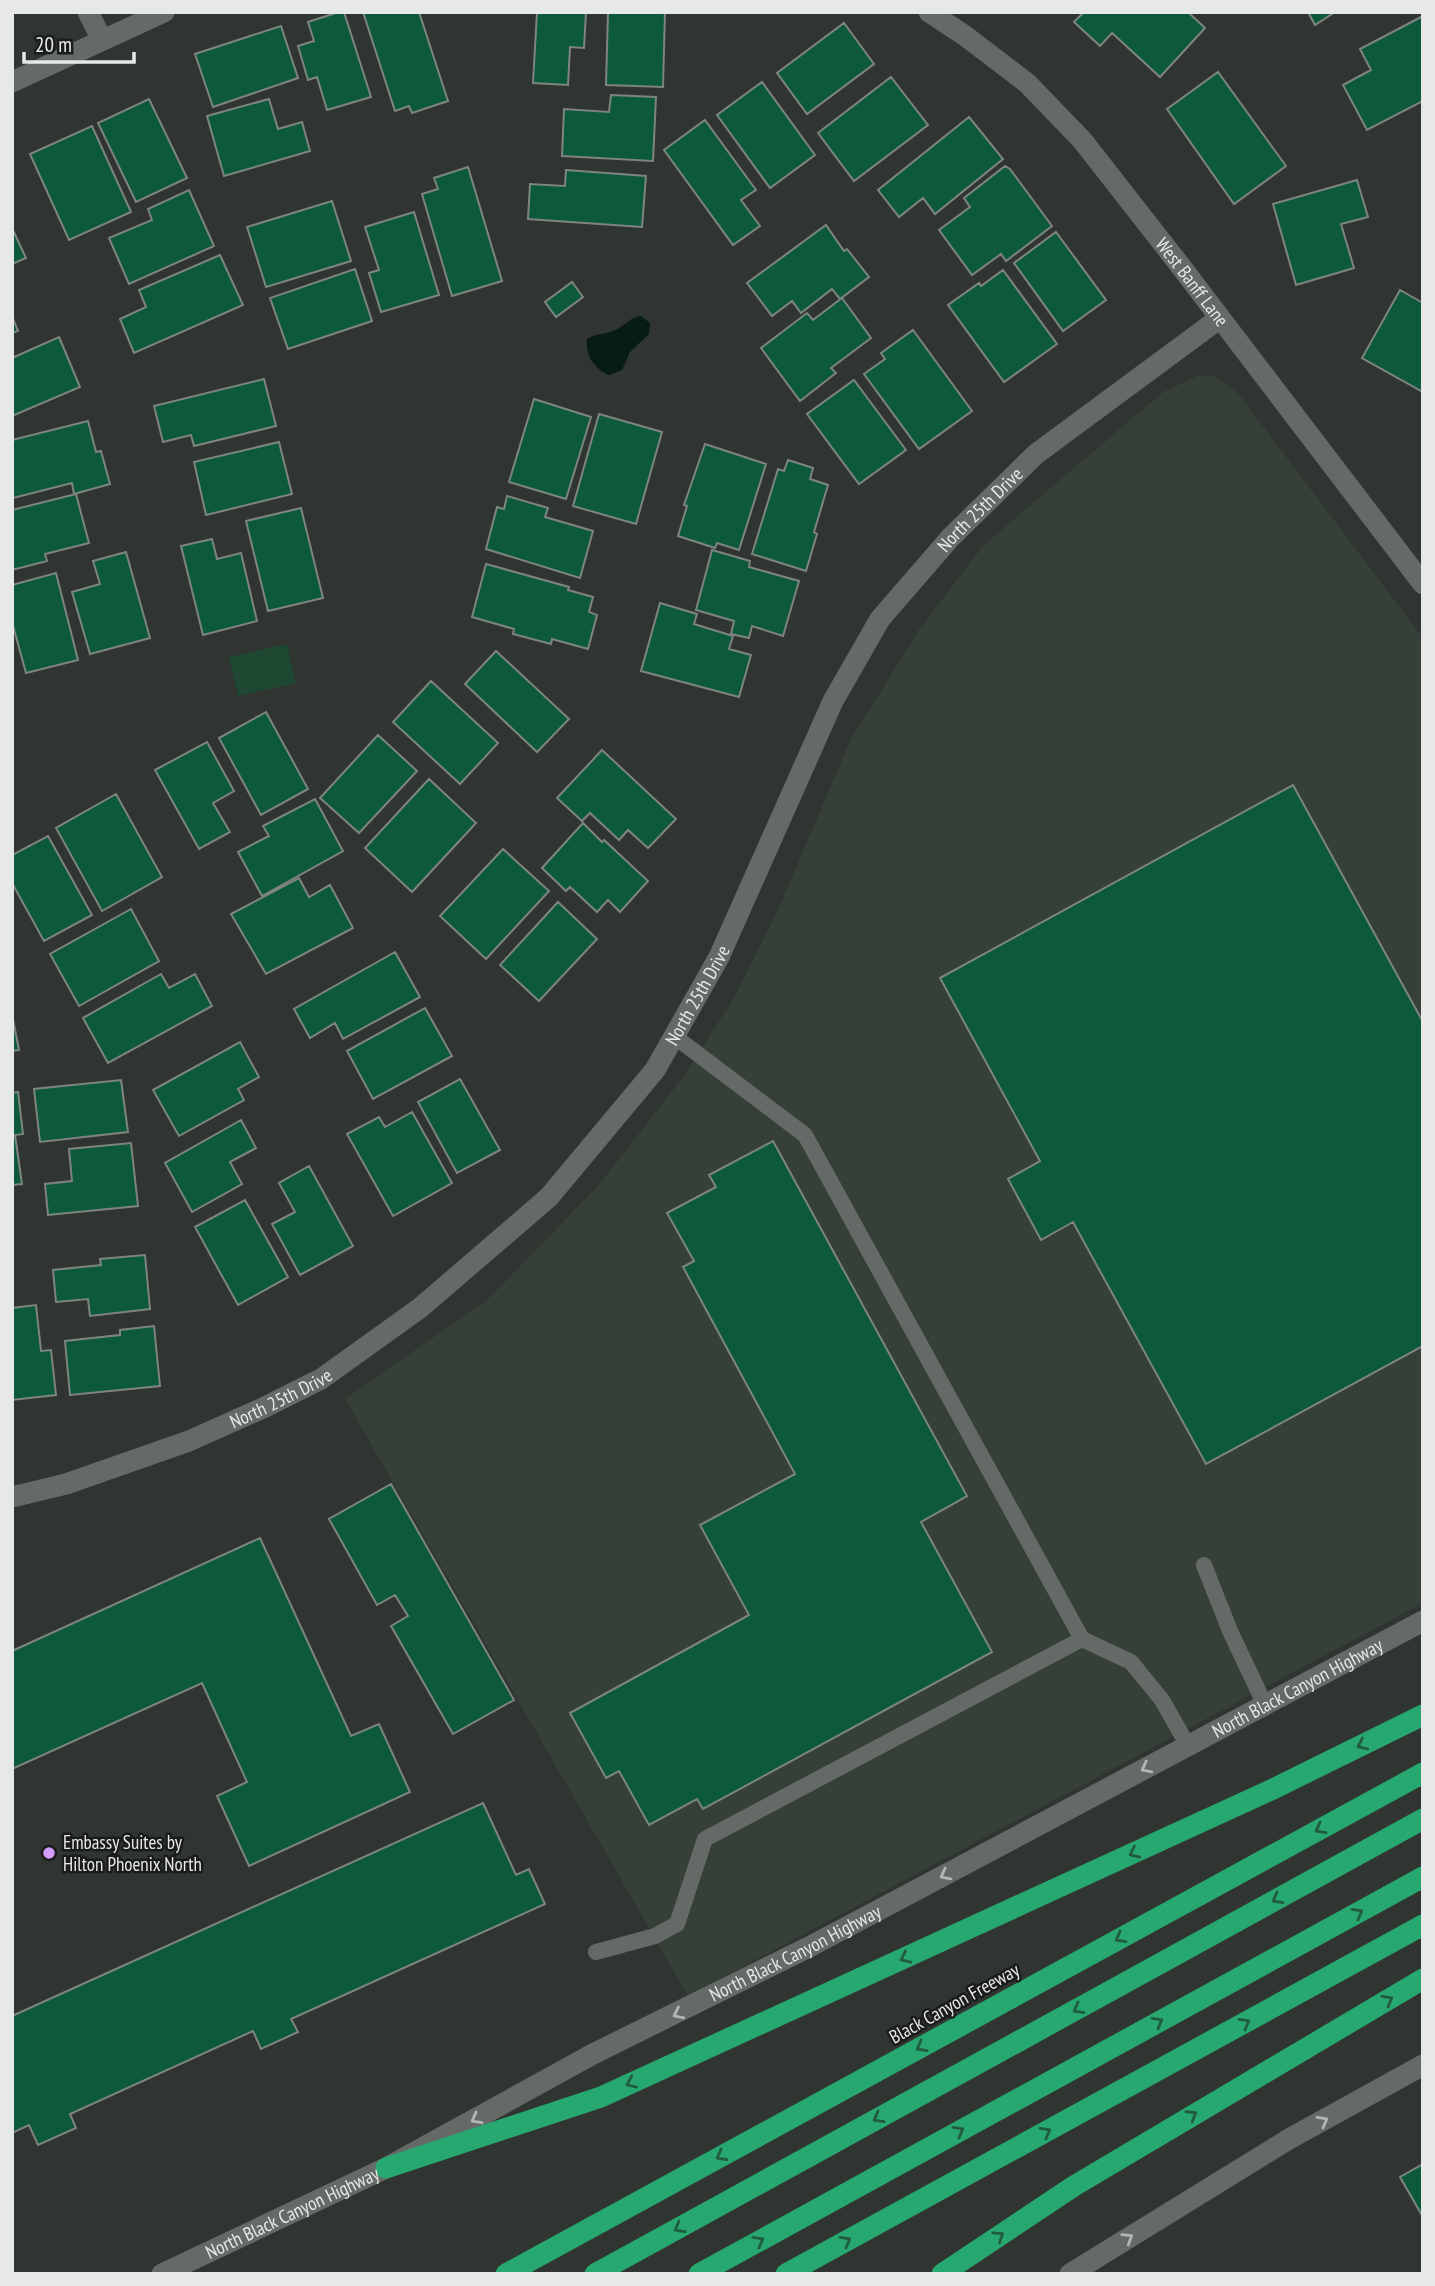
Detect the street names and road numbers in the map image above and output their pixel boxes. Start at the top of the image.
street label: West Banff Lane [1151,232,1234,331]
street label: North 25th Drive [932,462,1028,557]
street label: North 25th Drive [659,941,735,1050]
street label: North 25th Drive [226,1363,337,1433]
street label: North Black Canyon Highway [1208,1632,1387,1743]
street label: North Black Canyon Highway [705,1899,886,2007]
street label: Black Canyon Freeway [885,1957,1024,2049]
street label: North Black Canyon Highway [201,2161,384,2264]

